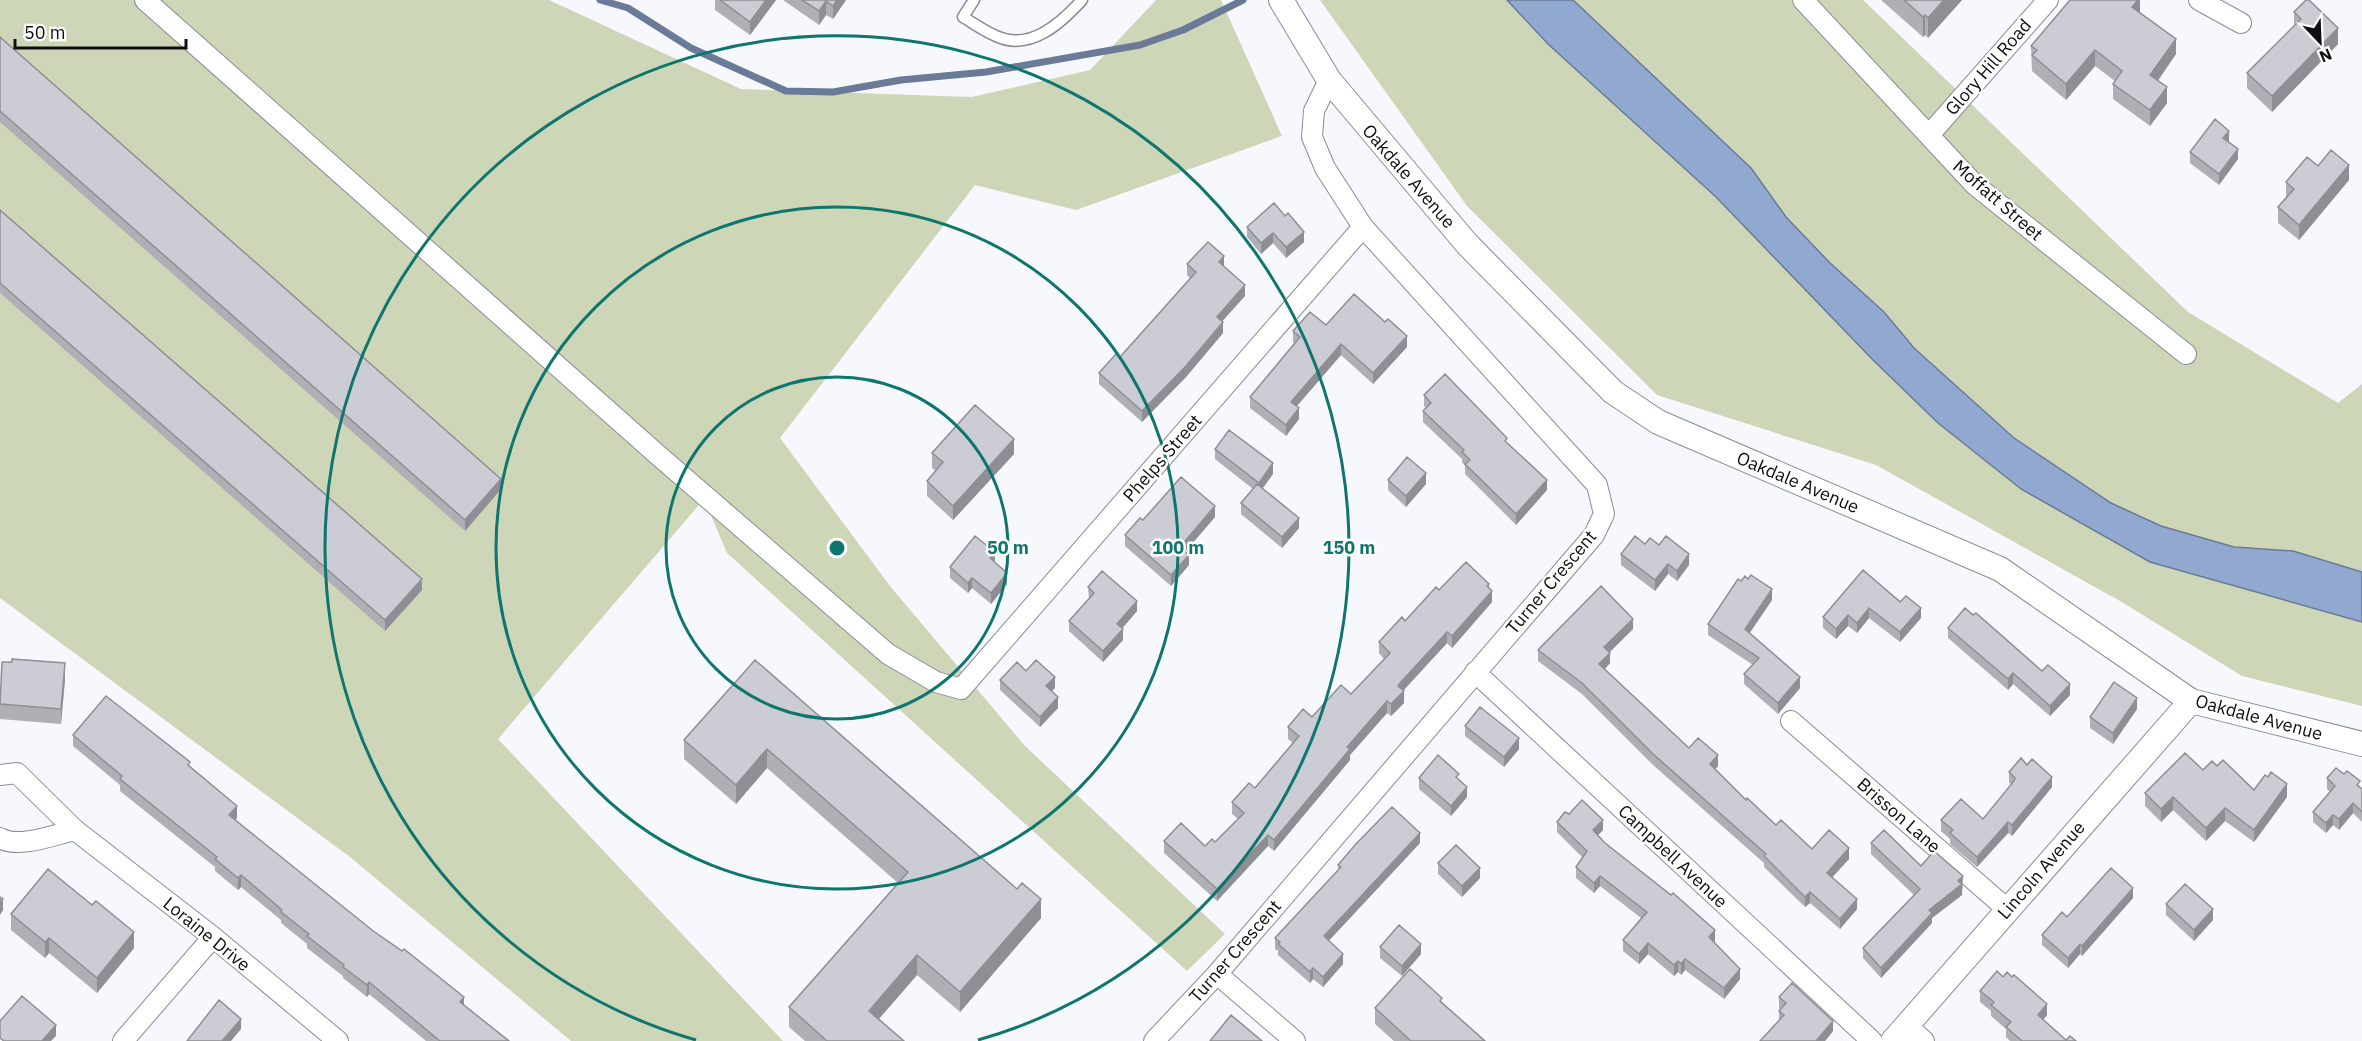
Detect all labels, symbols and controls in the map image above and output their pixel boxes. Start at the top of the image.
scale bar [15,12,186,50]
north arrow [2290,12,2350,72]
street label: Glory Hill Road [1940,14,2036,120]
text: 50 m [24,21,66,44]
text: N [2317,44,2335,67]
street label: Oakdale Avenue [1357,119,1461,233]
street label: Moffatt Street [1948,155,2048,245]
street label: Phelps Street [1118,409,1206,507]
street label: Oakdale Avenue [1733,446,1863,518]
street label: Turner Crescent [1501,525,1601,639]
text: 50 m [987,536,1029,559]
text: 100 m [1152,536,1204,559]
text: 150 m [1323,536,1375,559]
centre of rings [827,538,847,558]
street label: Oakdale Avenue [2193,689,2325,745]
street label: Brisson Lane [1852,772,1946,858]
street label: Campbell Avenue [1613,799,1733,913]
street label: Lincoln Avenue [1992,816,2090,924]
street label: Loraine Drive [159,892,255,976]
street label: Turner Crescent [1184,895,1286,1007]

